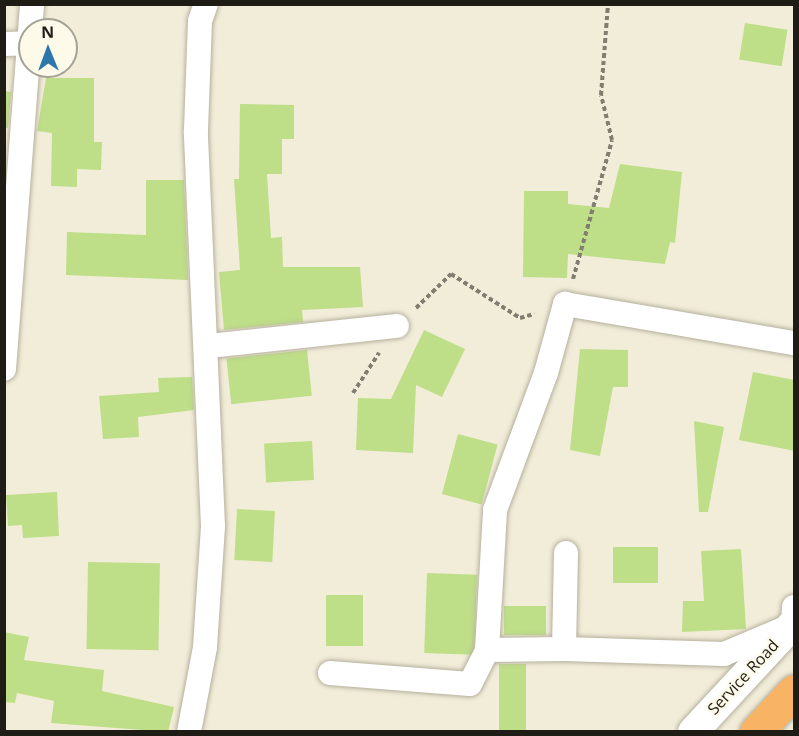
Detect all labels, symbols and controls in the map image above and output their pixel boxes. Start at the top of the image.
north arrow [18,18,78,78]
text: N [41,21,54,43]
street label: Service Road [703,636,783,718]

